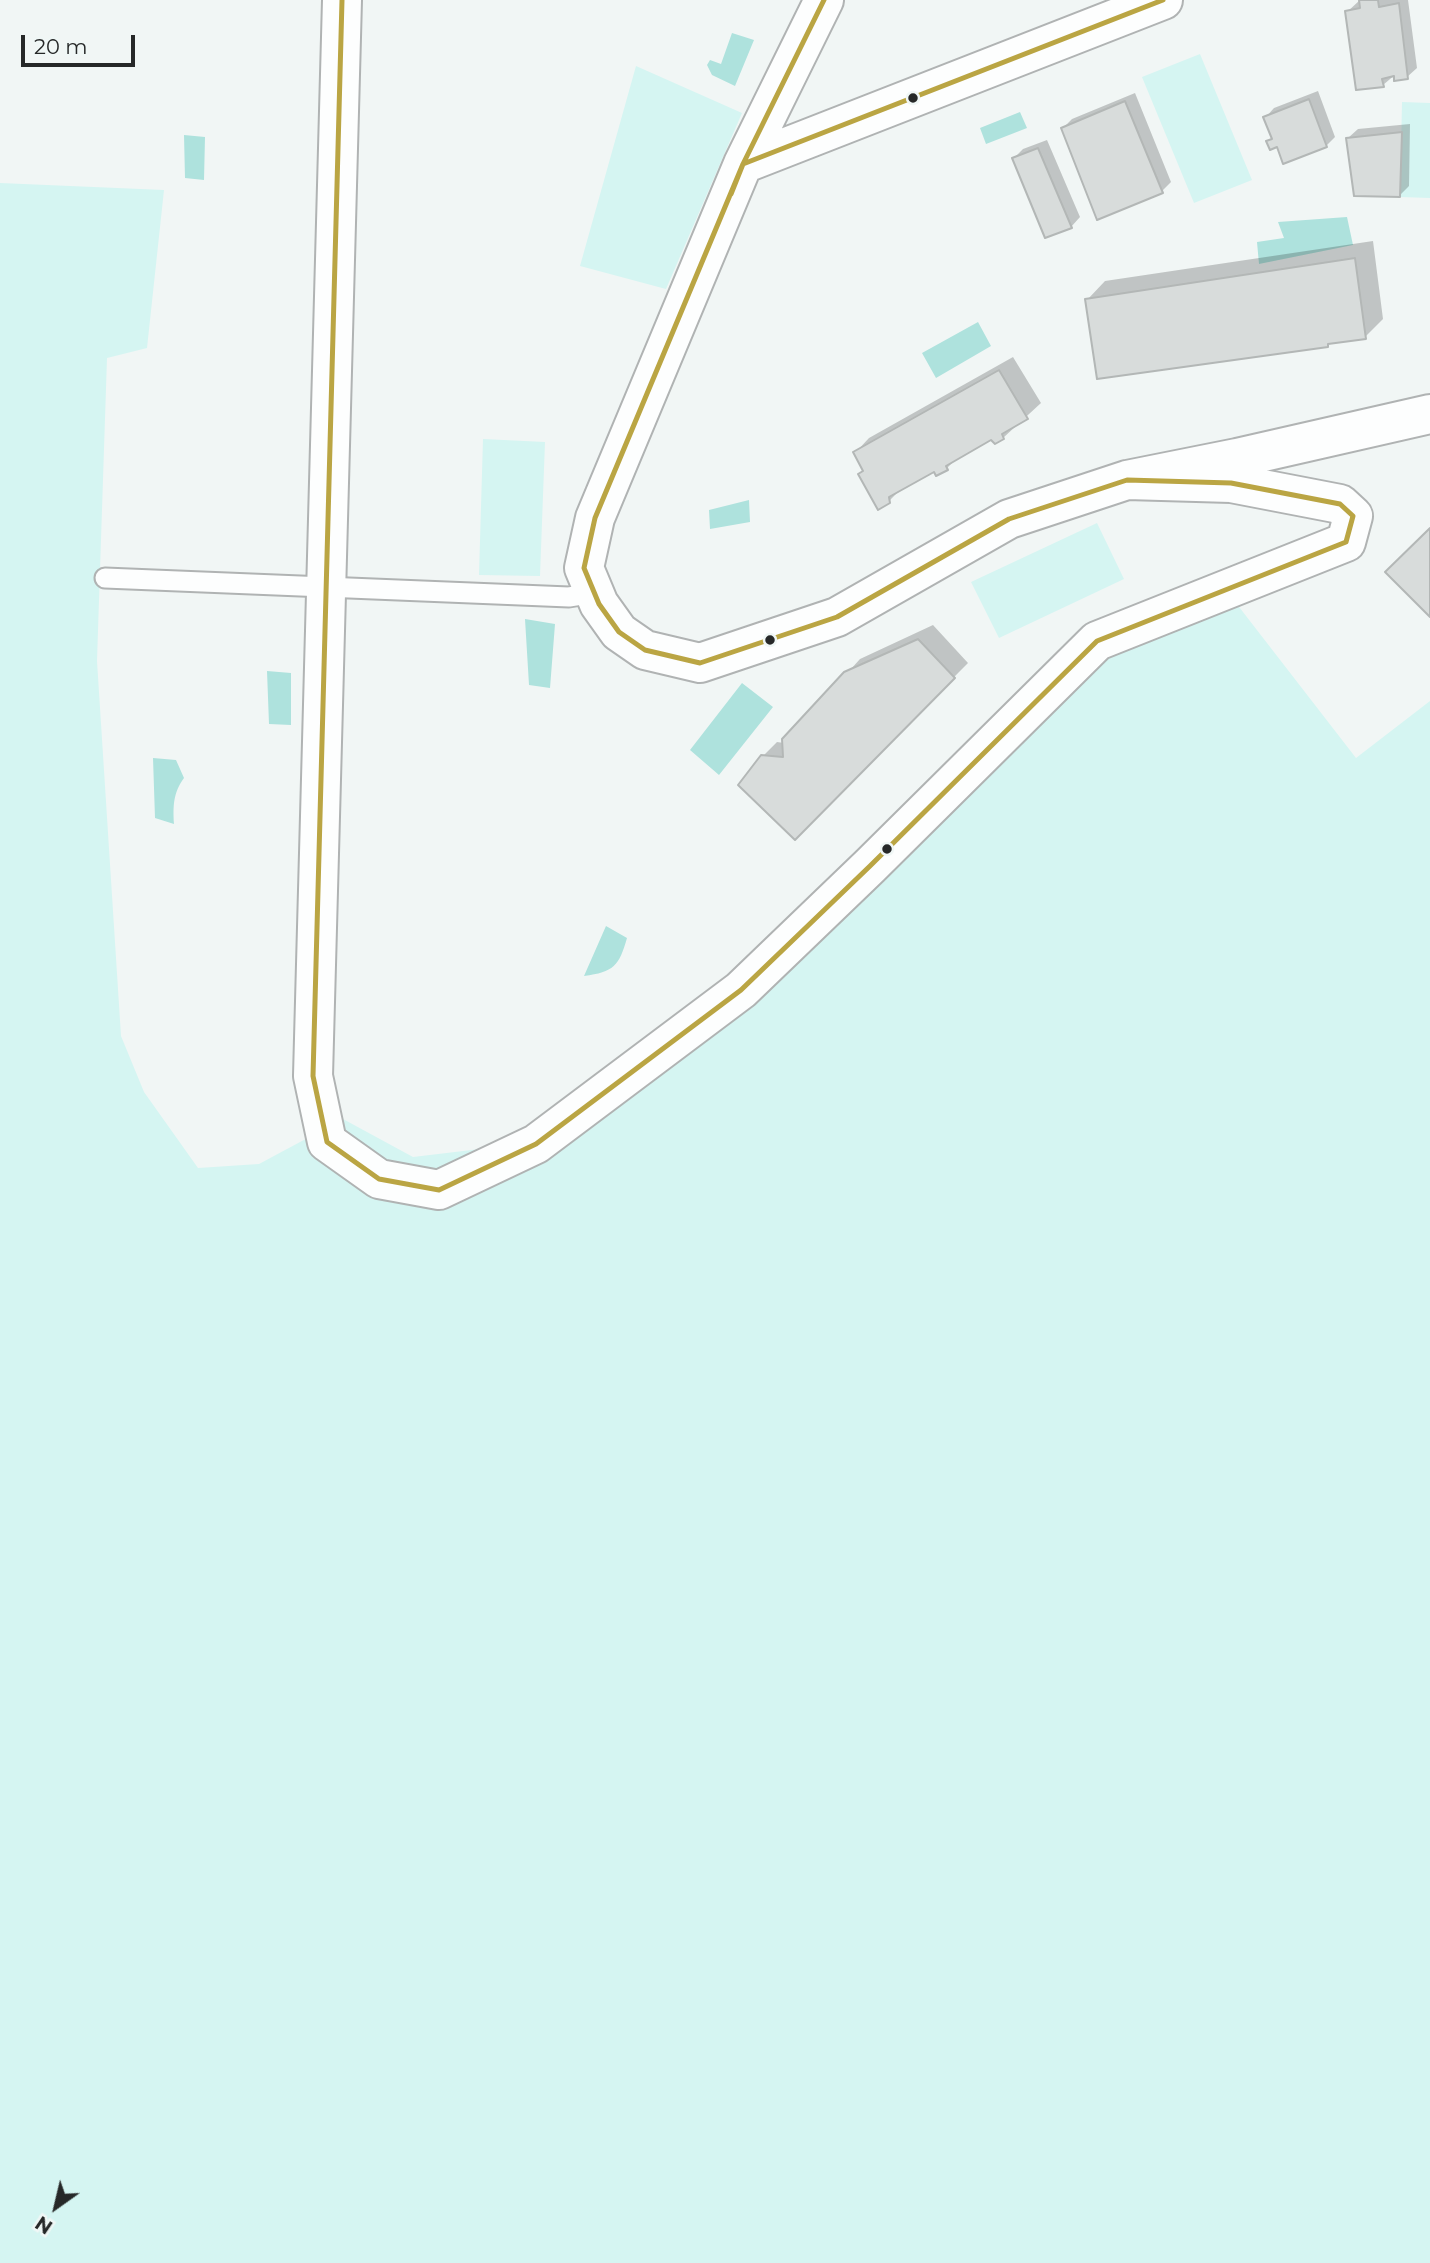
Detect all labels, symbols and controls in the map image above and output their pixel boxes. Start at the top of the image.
scale bar [24,21,138,65]
text: 20 m [34,34,88,59]
unlabelled marker [906,91,920,105]
unlabelled marker [763,633,777,647]
unlabelled marker [880,842,894,856]
north arrow [21,2172,91,2242]
text: N [31,2211,57,2239]

